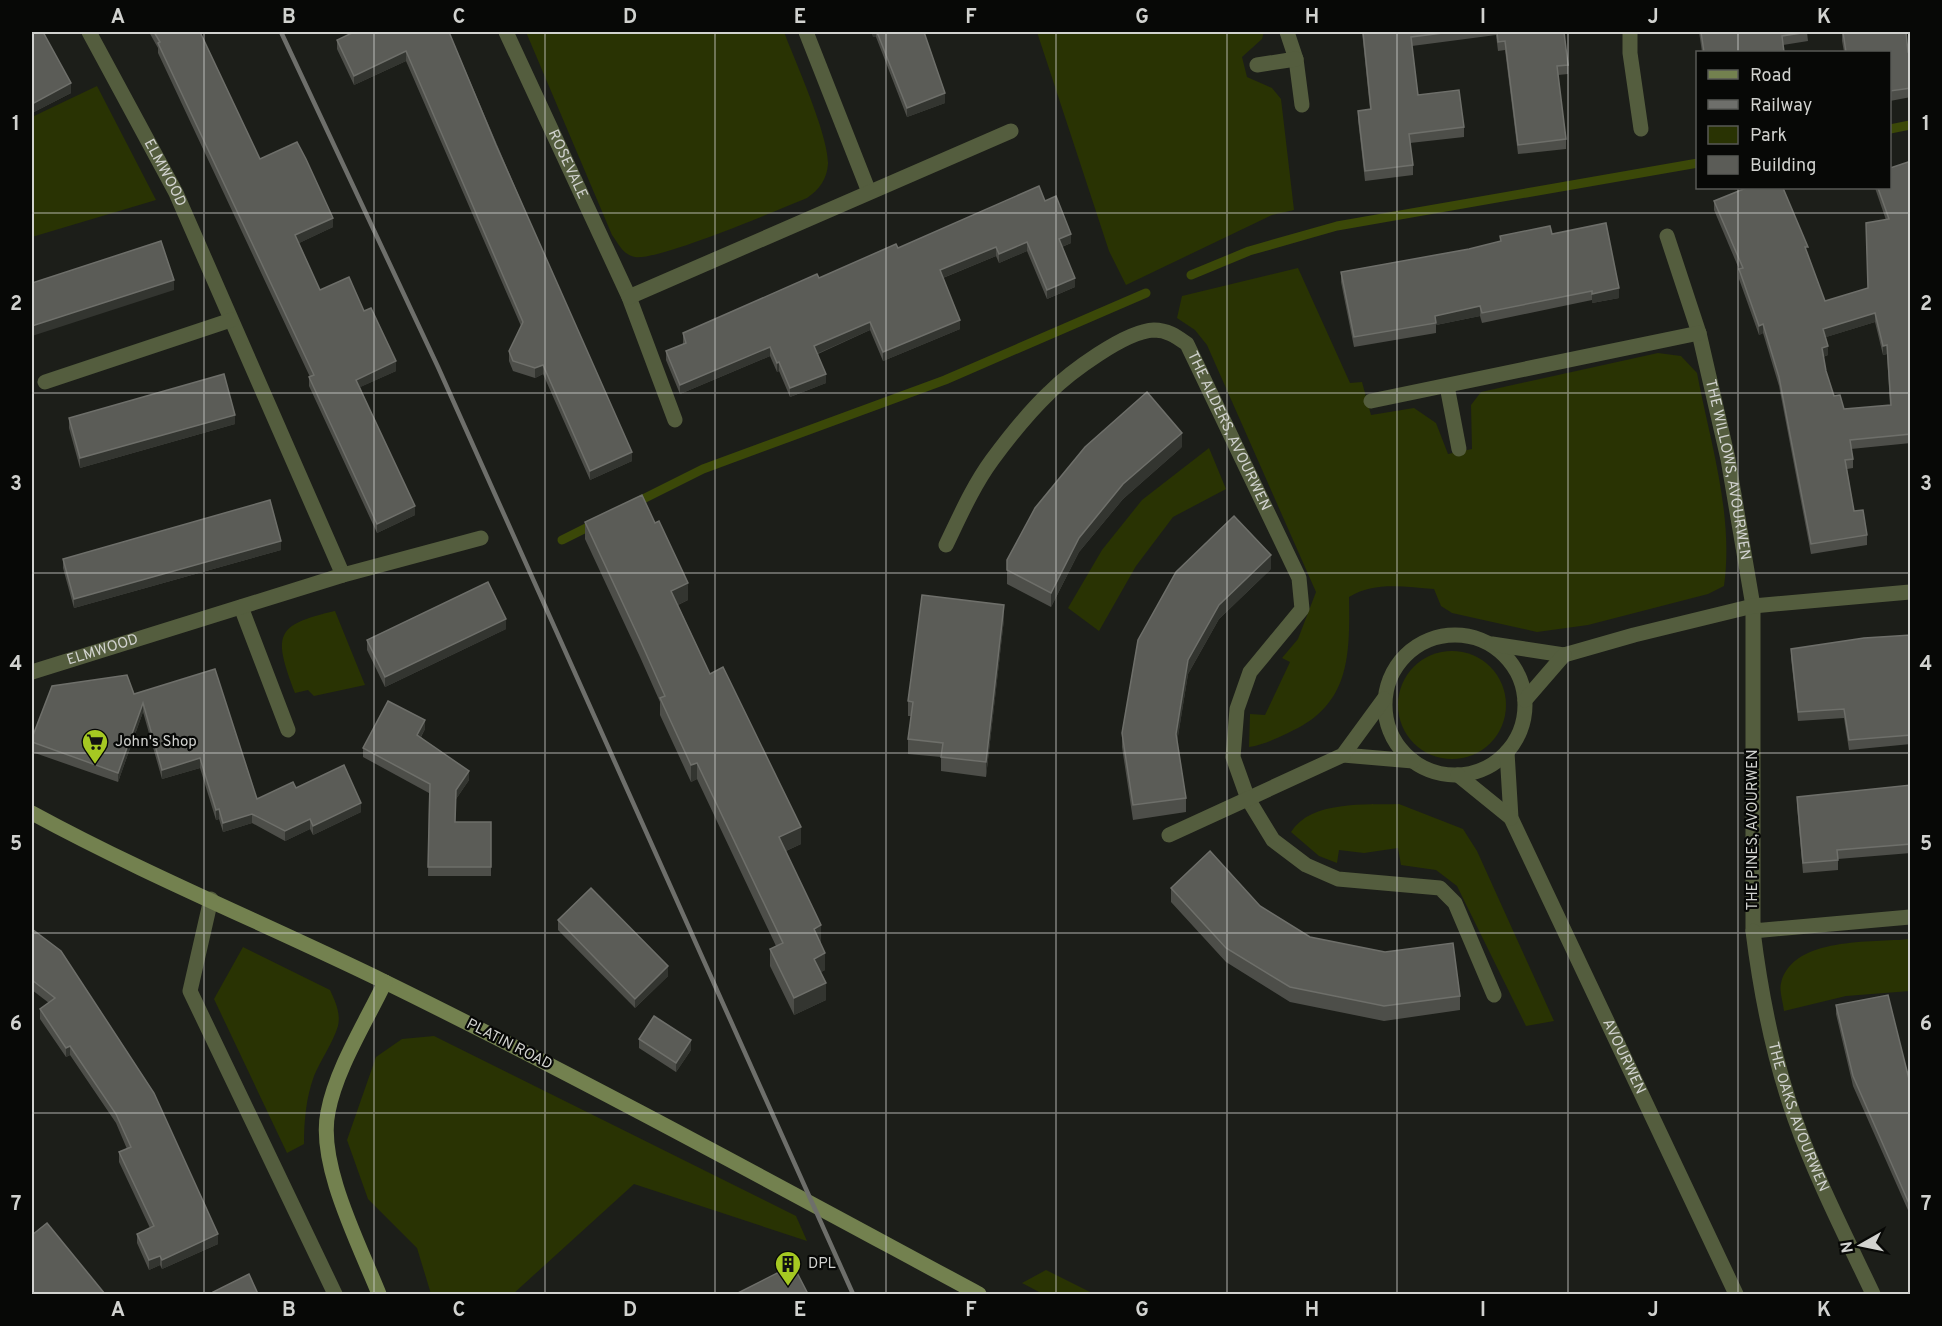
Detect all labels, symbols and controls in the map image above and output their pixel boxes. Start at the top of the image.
text: A [111,5,125,31]
text: B [282,5,296,31]
text: C [453,5,465,31]
text: D [623,5,637,31]
text: E [794,5,806,31]
text: F [965,5,977,31]
text: G [1135,5,1149,31]
text: H [1305,5,1319,31]
text: I [1480,5,1486,31]
text: J [1647,5,1659,31]
text: K [1817,5,1831,31]
legend [1696,51,1891,189]
text: Road [1750,65,1792,88]
text: Railway [1750,95,1812,118]
text: 1 [12,112,20,138]
text: 1 [1922,112,1930,138]
text: Park [1750,125,1787,148]
street label: ROSEVALE [543,127,592,202]
street label: ELMWOOD [139,136,190,210]
text: Building [1750,155,1816,178]
text: 2 [10,292,22,318]
text: 2 [1920,292,1932,318]
street label: THE ALDERS, AVOURWEN [1182,348,1275,514]
street label: THE WILLOWS, AVOURWEN [1700,377,1755,562]
text: 3 [10,472,22,498]
text: 3 [1920,472,1932,498]
street label: ELMWOOD [65,630,141,670]
text: 4 [10,652,22,678]
text: 4 [1920,652,1932,678]
supermarket icon: John's Shop [80,727,110,765]
place label: John's Shop [115,733,197,752]
street label: THE PINES, AVOURWEN [1744,749,1763,911]
text: 5 [10,832,22,858]
text: 5 [1920,832,1932,858]
text: 6 [10,1012,22,1038]
text: 6 [1920,1012,1932,1038]
street label: PLATIN ROAD [463,1015,555,1075]
street label: AVOURWEN [1598,1016,1650,1097]
street label: THE OAKS, AVOURWEN [1763,1040,1833,1195]
text: 7 [11,1192,21,1218]
text: 7 [1921,1192,1931,1218]
north arrow [1831,1215,1891,1275]
text: N [1837,1240,1859,1254]
building icon: DPL [773,1249,803,1287]
place label: DPL [808,1255,836,1274]
text: A [111,1298,125,1324]
text: B [282,1298,296,1324]
text: C [453,1298,465,1324]
text: D [623,1298,637,1324]
text: E [794,1298,806,1324]
text: F [965,1298,977,1324]
text: G [1135,1298,1149,1324]
text: H [1305,1298,1319,1324]
text: I [1480,1298,1486,1324]
text: J [1647,1298,1659,1324]
text: K [1817,1298,1831,1324]

